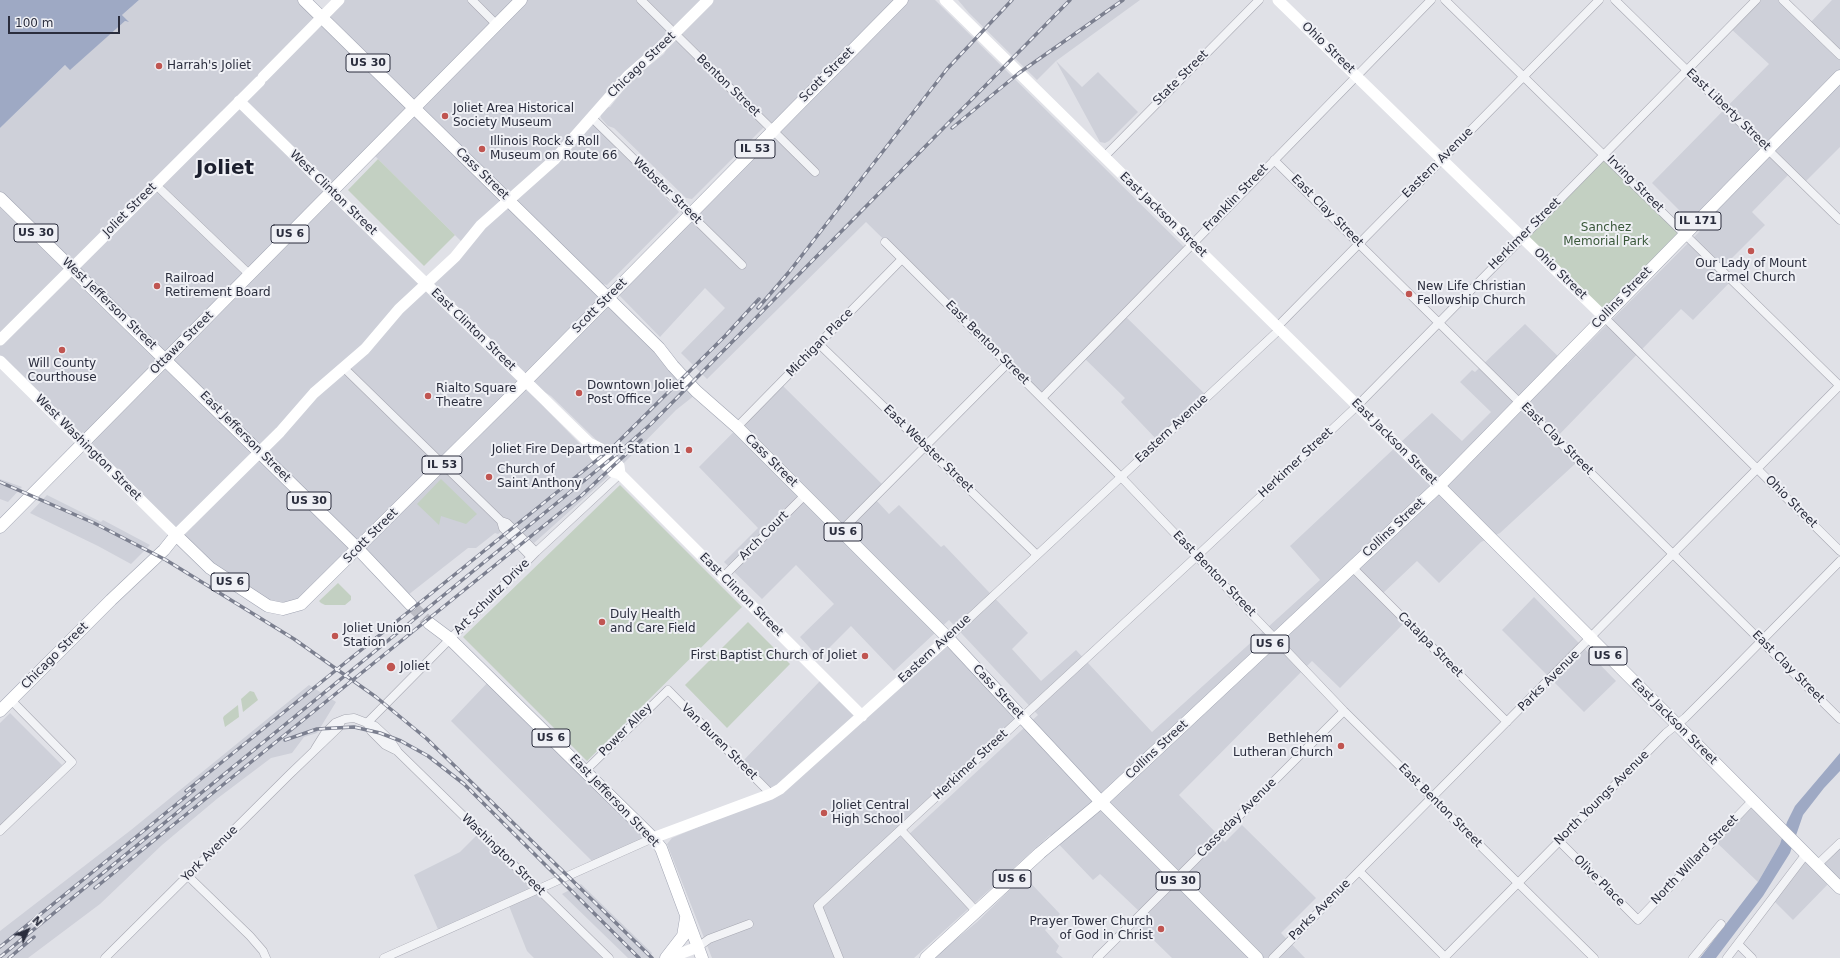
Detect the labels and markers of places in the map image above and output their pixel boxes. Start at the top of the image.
place label: Harrah's Joliet [167,59,251,73]
marker: Harrah's Joliet [154,61,164,71]
place label: Joliet Area Historical Society Museum [453,102,574,130]
marker: Joliet Area Historical Society Museum [440,111,450,121]
place label: Illinois Rock & Roll Museum on Route 66 [490,135,617,163]
marker: Illinois Rock & Roll Museum on Route 66 [477,144,487,154]
marker: Our Lady of Mount Carmel Church [1746,246,1756,256]
place label: Our Lady of Mount Carmel Church [1695,257,1807,285]
place label: Railroad Retirement Board [165,272,271,300]
place label: New Life Christian Fellowship Church [1417,280,1526,308]
marker: Railroad Retirement Board [152,281,162,291]
marker: New Life Christian Fellowship Church [1404,289,1414,299]
marker: Will County Courthouse [57,345,67,355]
place label: Will County Courthouse [27,357,97,385]
place label: Downtown Joliet Post Office [587,379,684,407]
place label: Rialto Square Theatre [436,382,516,410]
marker: Downtown Joliet Post Office [574,388,584,398]
marker: Rialto Square Theatre [423,391,433,401]
place label: Joliet Fire Department Station 1 [492,443,681,457]
marker: Joliet Fire Department Station 1 [684,445,694,455]
place label: Church of Saint Anthony [497,463,582,491]
marker: Church of Saint Anthony [484,472,494,482]
place label: Duly Health and Care Field [610,608,696,636]
marker: Duly Health and Care Field [597,617,607,627]
place label: Joliet Union Station [343,622,411,650]
marker: Joliet Union Station [330,631,340,641]
place label: First Baptist Church of Joliet [691,649,857,663]
marker: First Baptist Church of Joliet [860,651,870,661]
place label: Joliet [400,660,430,674]
marker: Joliet [385,661,397,673]
place label: Bethlehem Lutheran Church [1233,732,1333,760]
marker: Bethlehem Lutheran Church [1336,741,1346,751]
place label: Joliet Central High School [832,799,909,827]
marker: Joliet Central High School [819,808,829,818]
place label: Prayer Tower Church of God in Christ [1029,915,1153,943]
marker: Prayer Tower Church of God in Christ [1156,924,1166,934]

